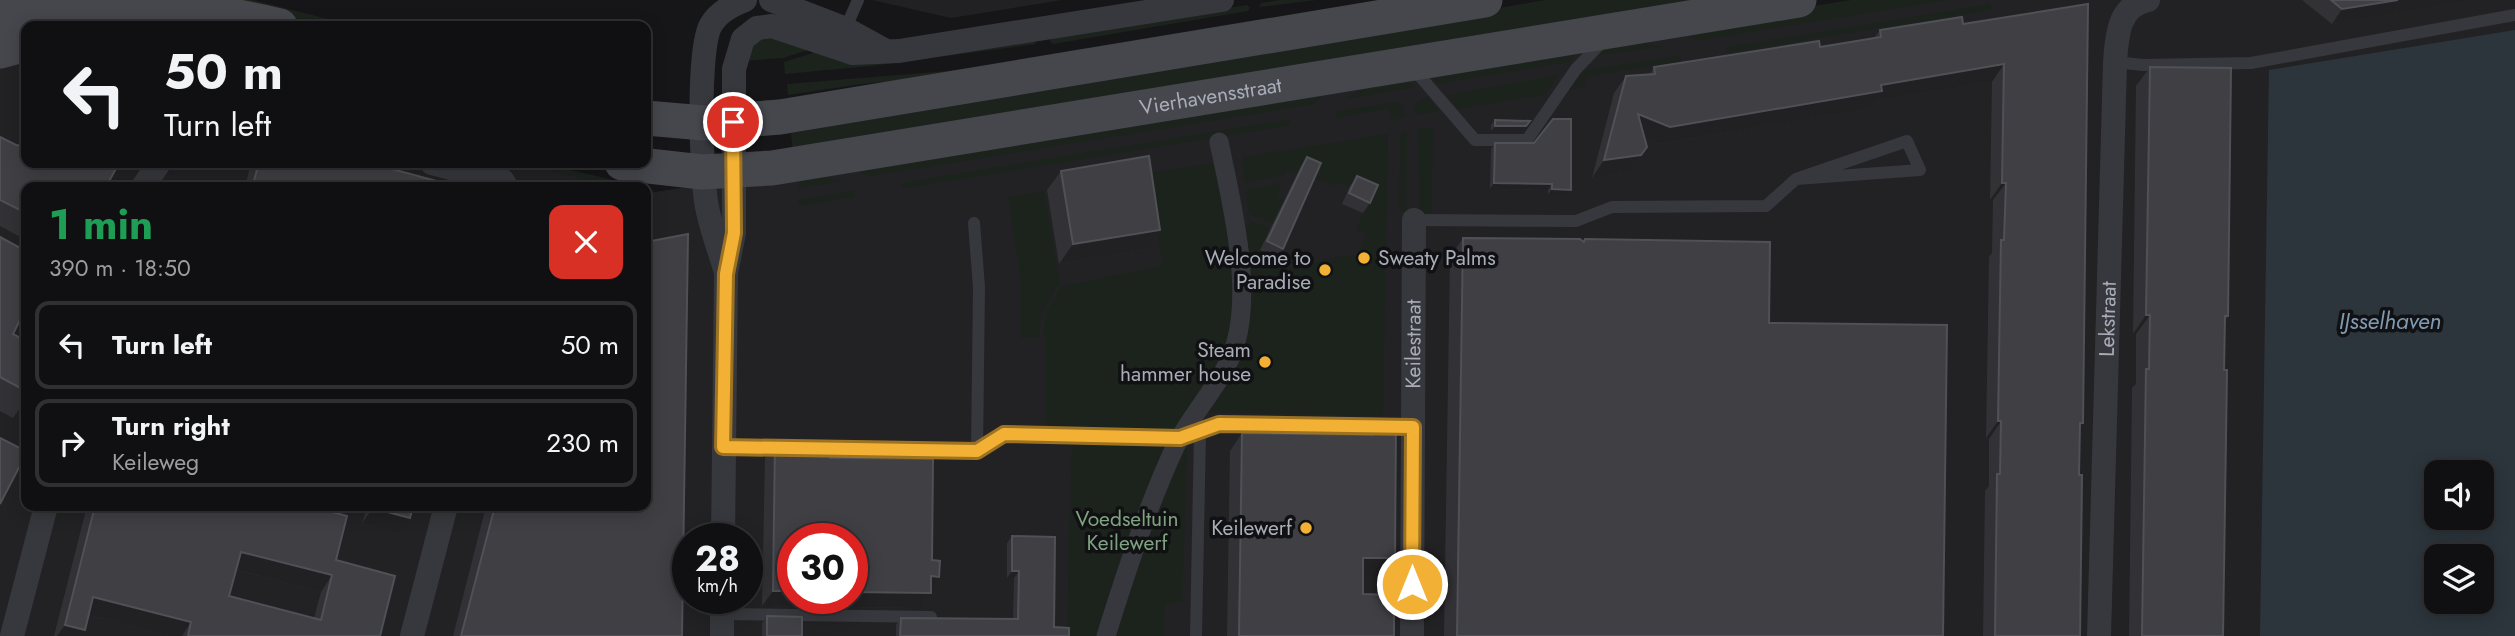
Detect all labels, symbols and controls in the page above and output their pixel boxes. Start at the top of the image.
text: 50 m [164,37,283,107]
icon: left [49,49,140,140]
street label: Vierhavensstraat [1137,70,1284,123]
pin [703,92,763,152]
text: Turn left [164,102,271,148]
icon: arrive [714,103,752,141]
text: 1 min [49,194,153,255]
button: close [549,205,623,279]
place label: Welcome to Paradise [1205,243,1311,297]
place label: Sweaty Palms [1378,243,1496,273]
marker: Sweaty Palms [1356,250,1372,266]
text: 390 m · 18:50 [49,251,191,285]
marker: Welcome to Paradise [1317,262,1333,278]
street label: Lekstraat [2092,281,2124,357]
street label: Keilestraat [1398,299,1429,389]
water label: IJsselhaven [2339,304,2441,338]
icon: left [53,326,91,364]
text: Turn left [112,326,212,364]
text: 50 m [561,326,619,364]
place label: Steam hammer house [1120,335,1251,389]
marker: Steam hammer house [1257,354,1273,370]
text: Turn right [112,407,230,445]
icon: right [53,424,91,462]
text: 230 m [546,424,619,462]
text: Keileweg [112,445,199,479]
map controls [2424,460,2494,614]
button: sound [2424,460,2494,530]
park label: Voedseltuin Keilewerf [1075,504,1179,558]
place label: Keilewerf [1211,513,1293,543]
marker: Keilewerf [1298,520,1314,536]
speed limit sign: 30 [777,523,868,614]
text: 28 [695,534,740,584]
button: layers [2424,544,2494,614]
position arrow [1375,547,1449,621]
text: km/h [697,573,738,599]

